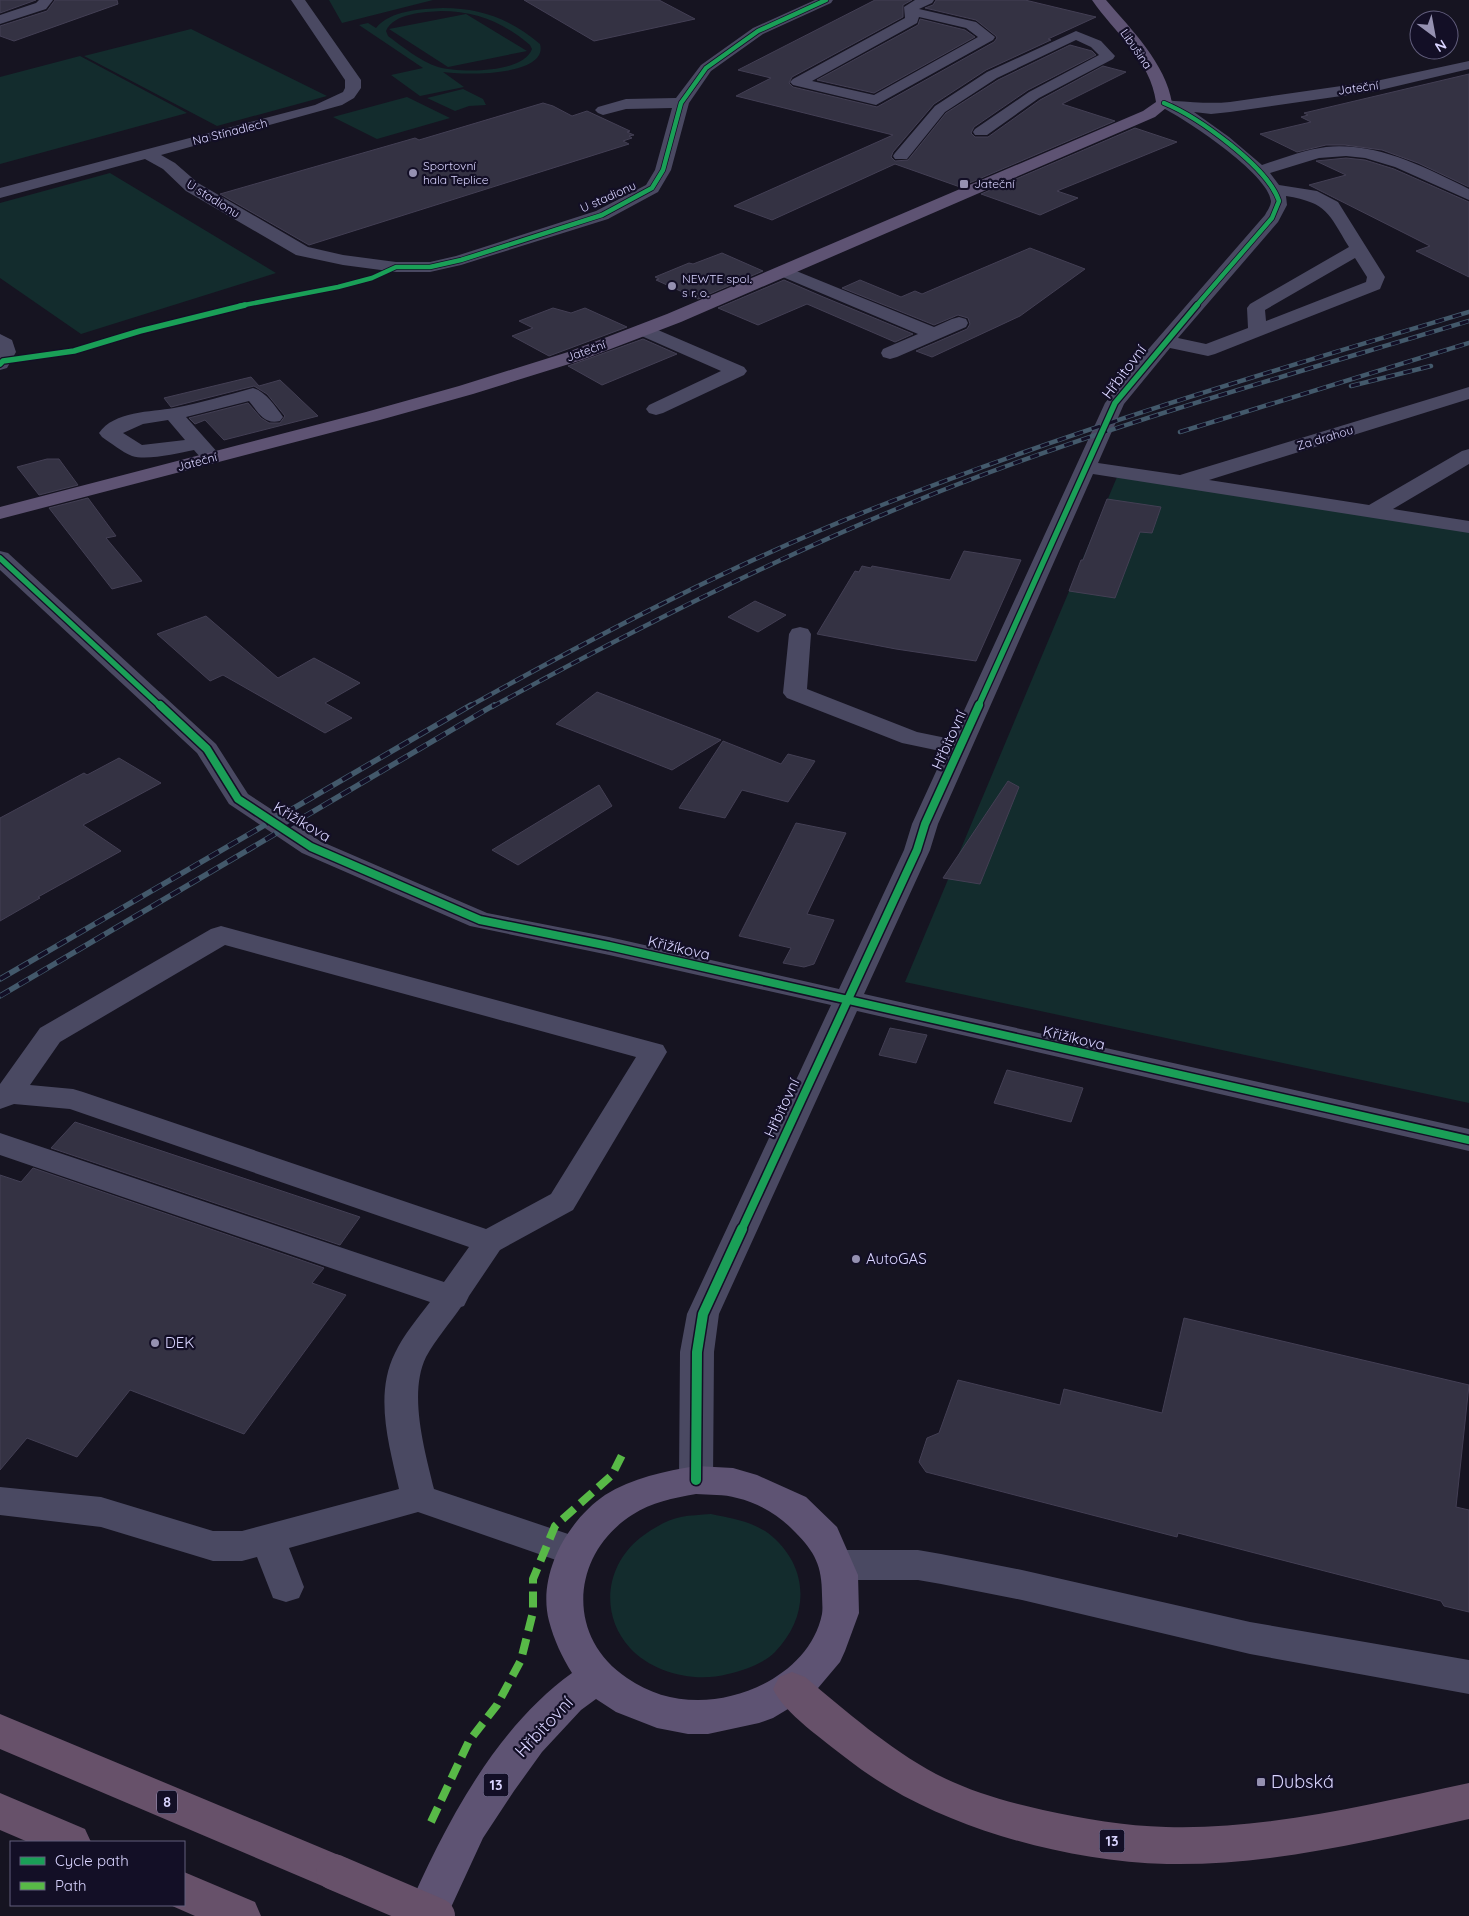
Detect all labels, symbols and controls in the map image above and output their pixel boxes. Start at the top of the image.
north arrow [1409,10,1459,60]
street label: Libušina [1117,26,1156,72]
text: N [1432,36,1450,56]
street label: Jateční [1337,77,1380,98]
street label: Na Stínadlech [191,115,269,148]
place label: Sportovní hala Teplice [423,158,489,187]
marker: Sportovní hala Teplice [407,167,419,179]
street label: U stadionu [184,176,243,221]
place label: Jateční [974,176,1015,191]
street label: U stadionu [577,178,638,216]
marker: Jateční [958,178,970,190]
place label: NEWTE spol. s r. o. [682,271,752,300]
marker: NEWTE spol. s r. o. [666,280,678,292]
street label: Jateční [564,336,608,365]
street label: Hřbitovní [1097,340,1151,402]
street label: Za drahou [1295,422,1355,453]
street label: Jateční [175,449,219,474]
street label: Hřbitovní [927,707,970,772]
street label: Křižíkova [270,797,334,846]
street label: Křižíkova [646,931,712,964]
street label: Křižíkova [1041,1021,1107,1054]
street label: Hřbitovní [760,1075,804,1140]
place label: AutoGAS [866,1249,927,1268]
marker: AutoGAS [850,1253,862,1265]
place label: DEK [165,1333,194,1352]
marker: DEK [149,1337,161,1349]
street label: Hřbitovní [510,1691,578,1762]
place label: Dubská [1271,1770,1334,1793]
road number: 13 [484,1774,508,1796]
marker: Dubská [1255,1776,1267,1788]
road number: 8 [157,1790,177,1814]
road number: 13 [1100,1830,1124,1852]
legend [10,1841,185,1906]
text: Cycle path [55,1851,129,1870]
text: Path [55,1876,87,1895]

